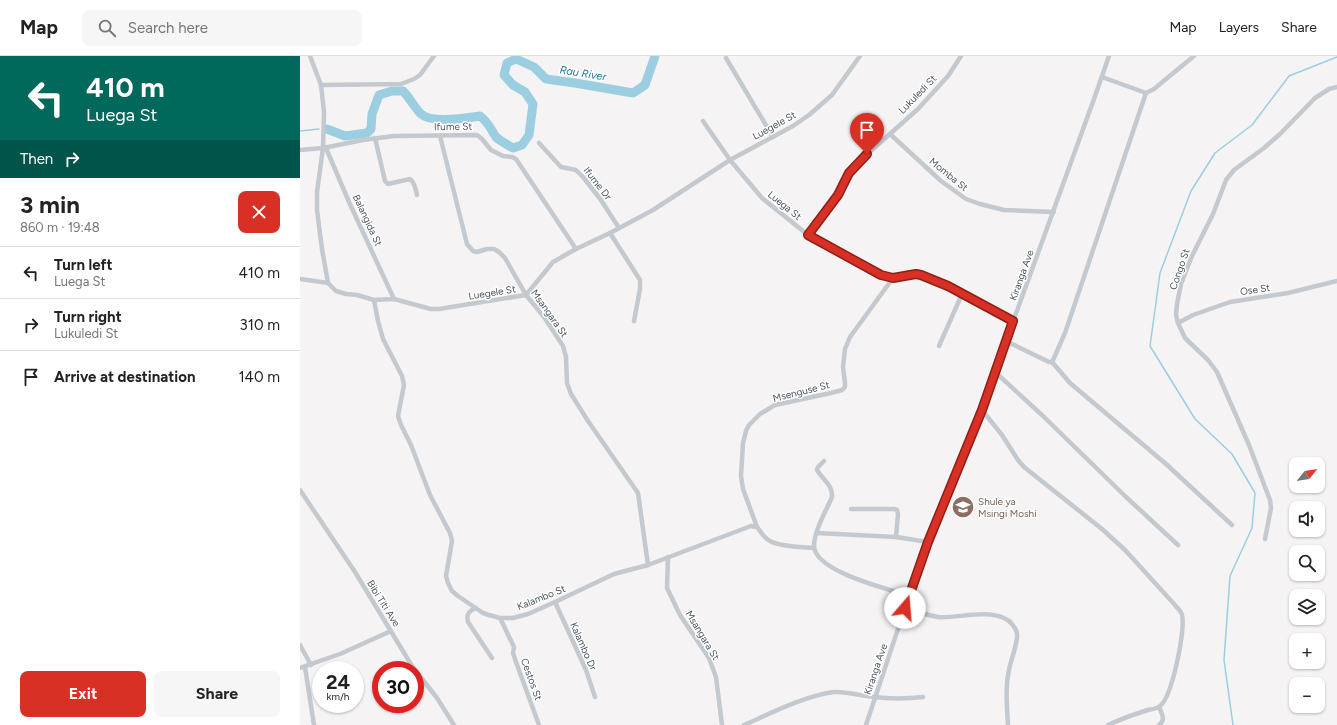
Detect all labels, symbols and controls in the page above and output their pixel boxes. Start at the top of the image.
search box [82,10,362,46]
text: Map [20,16,58,39]
icon: search [96,17,118,39]
text: Search here [128,19,208,37]
text: Map [1169,19,1197,36]
text: Layers [1219,19,1259,36]
text: Share [1281,19,1317,36]
water label: Rau River [559,63,608,84]
text: 410 m [86,70,165,104]
icon: left [20,72,72,124]
street label: Lukuledi St [896,72,939,117]
text: Luega St [86,104,157,126]
street label: Luegele St [750,108,798,143]
pin [850,113,884,154]
icon: arrive [856,119,878,141]
street label: Ifume St [434,120,473,133]
icon: right [61,148,83,170]
text: Then [20,150,53,168]
street label: Momba St [927,155,971,194]
street label: Ifume Dr [581,164,615,203]
street label: Luega St [765,188,804,223]
text: 3 min [20,190,80,219]
button: close [238,191,280,233]
street label: Balangida St [350,192,385,248]
text: 860 m · 19:48 [20,220,100,235]
street label: Kiranga Ave [1006,247,1037,302]
street label: Congo St [1166,247,1193,291]
text: Turn left [54,256,112,274]
icon: left [20,262,42,284]
text: 410 m [238,264,280,282]
text: Luega St [54,274,105,289]
street label: Ose St [1239,281,1271,298]
street label: Luegele St [468,282,517,303]
street label: Msangara St [528,287,571,340]
text: Turn right [54,308,122,326]
icon: right [20,314,42,336]
text: 310 m [240,316,280,334]
text: Lukuledi St [54,326,118,341]
icon: arrive [20,366,42,388]
text: Arrive at destination [54,368,195,386]
text: 140 m [238,368,280,386]
street label: Msenguse St [771,378,831,405]
north arrow [1289,457,1325,493]
map controls [1289,457,1325,713]
school or university icon: Shule ya Msingi Moshi [950,494,976,520]
place label: Shule ya Msingi Moshi [978,495,1037,520]
button: sound [1289,501,1325,537]
button: search [1289,545,1325,581]
street label: Bibi Titi Ave [364,577,403,630]
street label: Kalambo St [515,582,567,613]
position arrow [884,587,926,629]
button: layers [1289,589,1325,625]
street label: Msangara St [683,608,723,663]
street label: Kalambo Dr [567,620,600,673]
button: + [1289,633,1325,669]
street label: Kiranga Ave [861,641,890,696]
street label: Cestos St [518,656,545,702]
speed limit sign: 30 [372,661,424,713]
text: 24 [326,670,350,694]
button: Exit [20,671,146,717]
button: Share [154,671,280,717]
button: − [1289,677,1325,713]
text: km/h [327,690,349,703]

